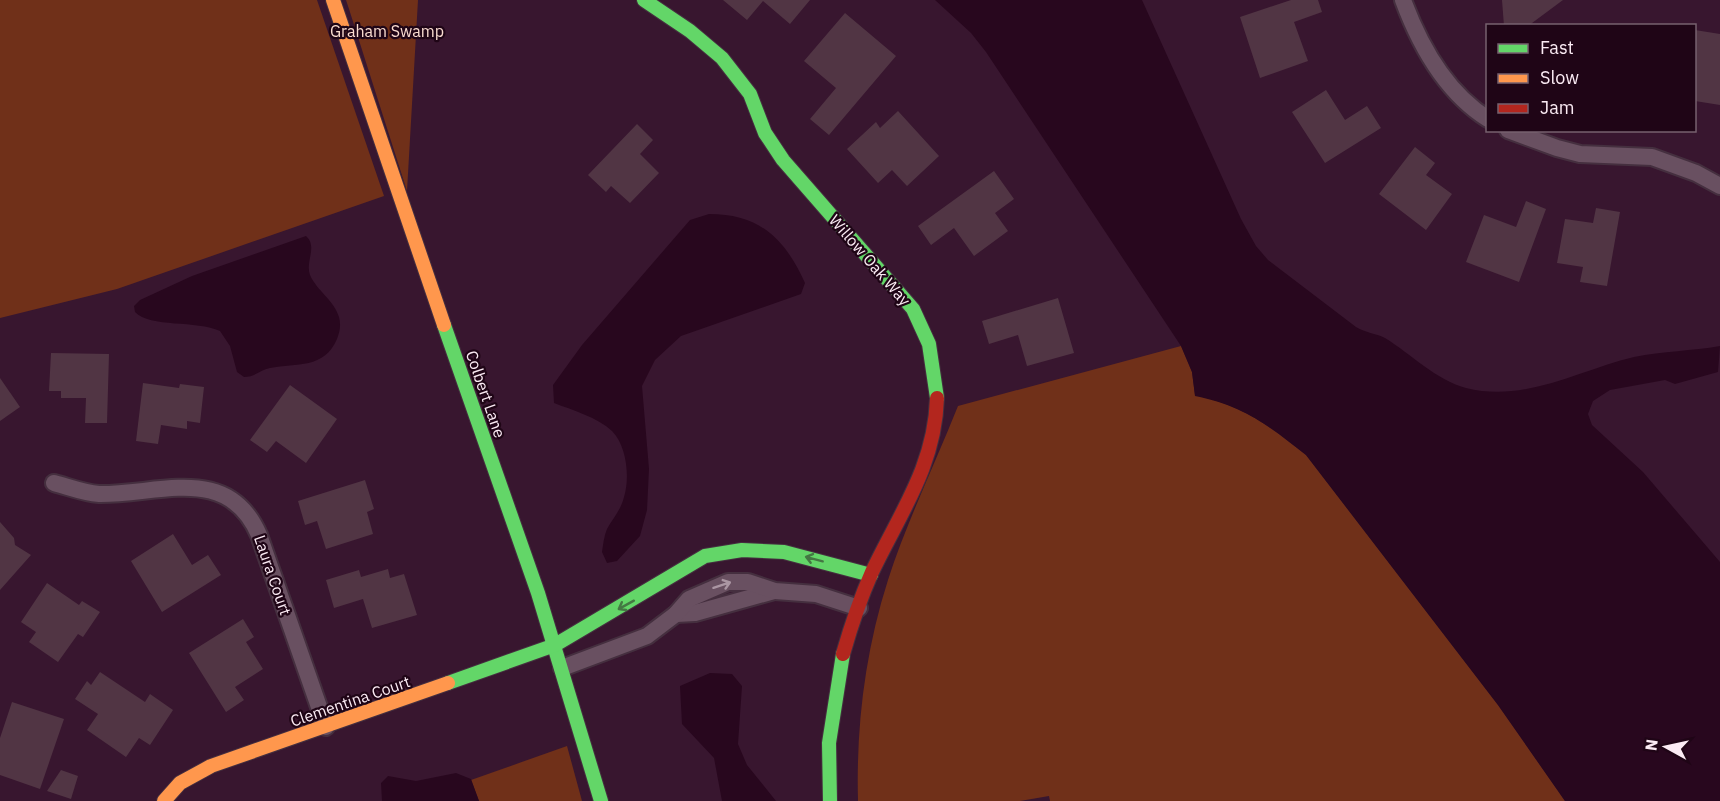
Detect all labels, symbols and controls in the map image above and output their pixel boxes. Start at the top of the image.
park label: Graham Swamp [330,21,444,41]
legend [1486,24,1696,132]
text: Fast [1540,36,1574,59]
text: Slow [1540,66,1579,89]
text: Jam [1540,96,1575,119]
street label: Willow Oak Way [825,210,915,310]
street label: Colbert Lane [462,348,510,441]
street label: Laura Court [250,532,296,618]
one-way arrow [805,553,824,565]
one-way arrow [712,579,731,590]
one-way arrow [618,599,635,611]
street label: Clementina Court [287,671,413,731]
north arrow [1636,717,1696,777]
text: N [1640,738,1662,752]

